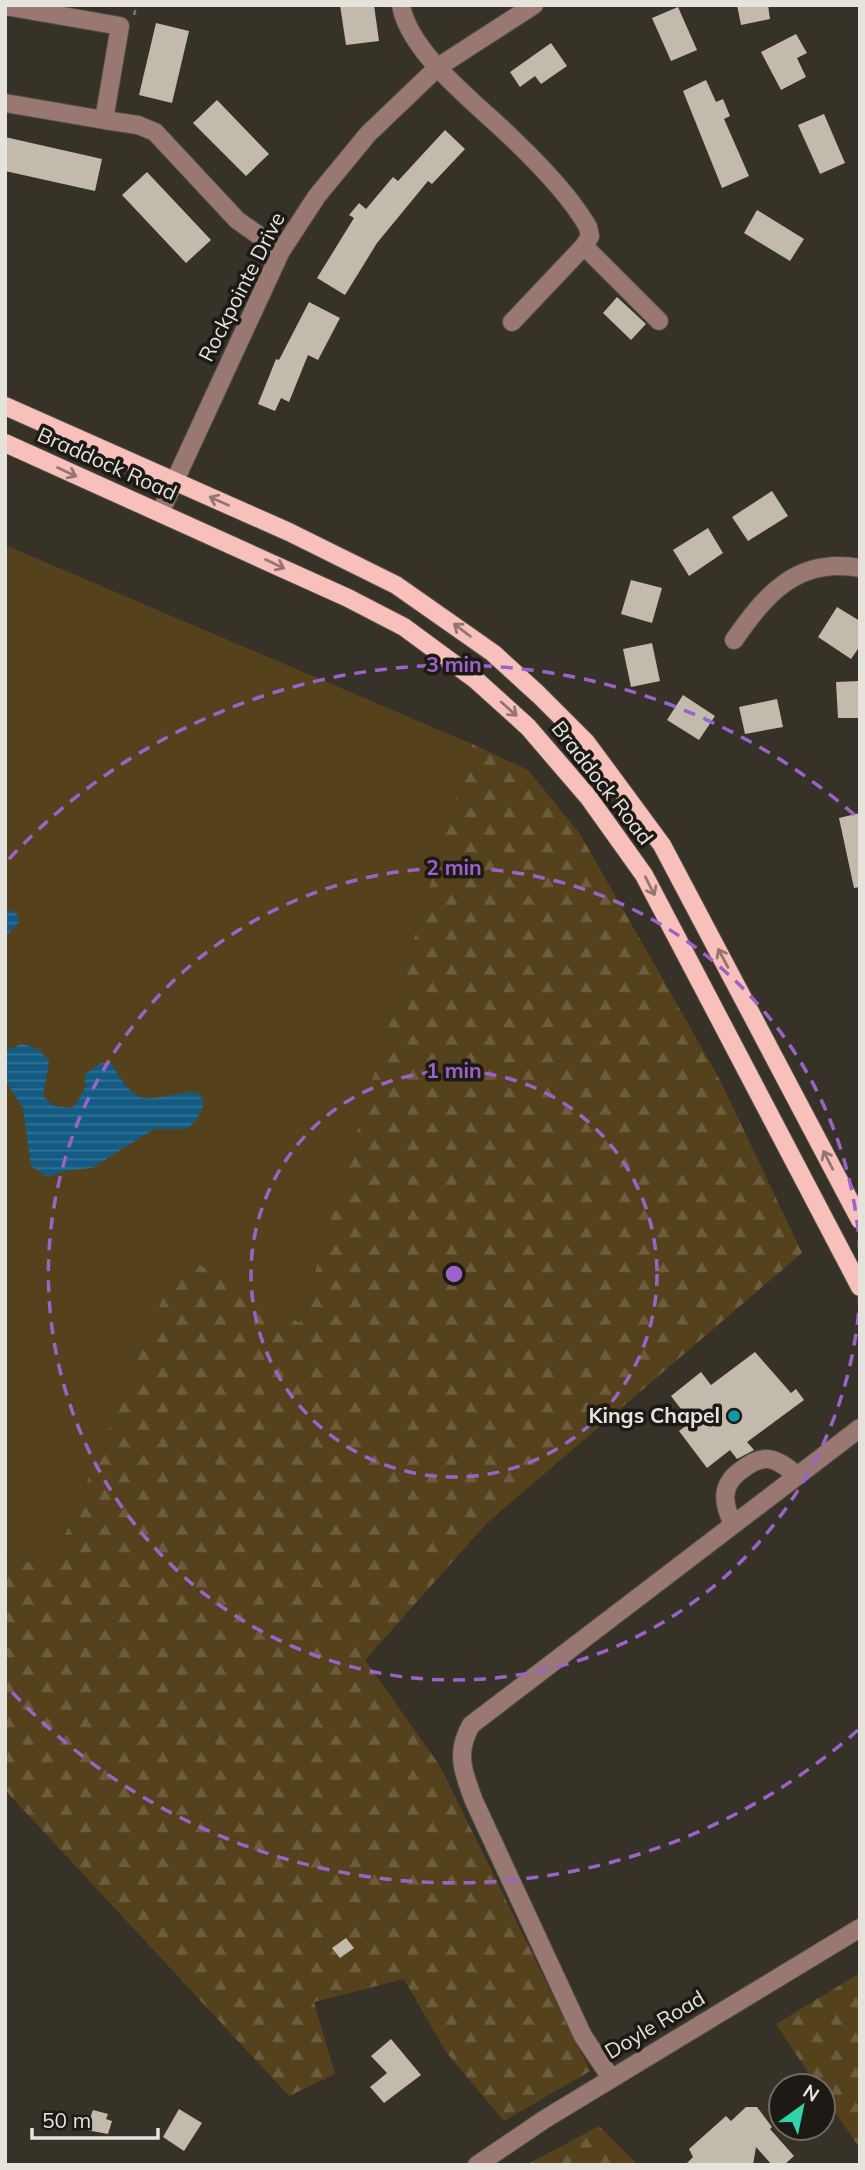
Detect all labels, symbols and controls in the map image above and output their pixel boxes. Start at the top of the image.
street label: Rockpointe Drive [192,207,290,366]
street label: Braddock Road [34,421,181,505]
one-way arrow [56,466,77,479]
one-way arrow [209,494,230,507]
one-way arrow [264,558,285,571]
one-way arrow [454,623,472,638]
text: 3 min [426,651,482,677]
one-way arrow [500,701,518,717]
street label: Braddock Road [546,715,659,849]
text: 2 min [426,854,482,880]
one-way arrow [644,875,657,896]
one-way arrow [715,948,729,969]
text: 1 min [426,1057,482,1083]
one-way arrow [821,1150,835,1171]
centre of rings [442,1262,466,1286]
place label: Kings Chapel [588,1402,720,1428]
marker: Kings Chapel [726,1408,742,1424]
street label: Doyle Road [600,1984,709,2064]
north arrow [767,2072,837,2142]
text: N [799,2079,824,2107]
scale bar [32,2096,158,2140]
text: 50 m [42,2107,91,2133]

